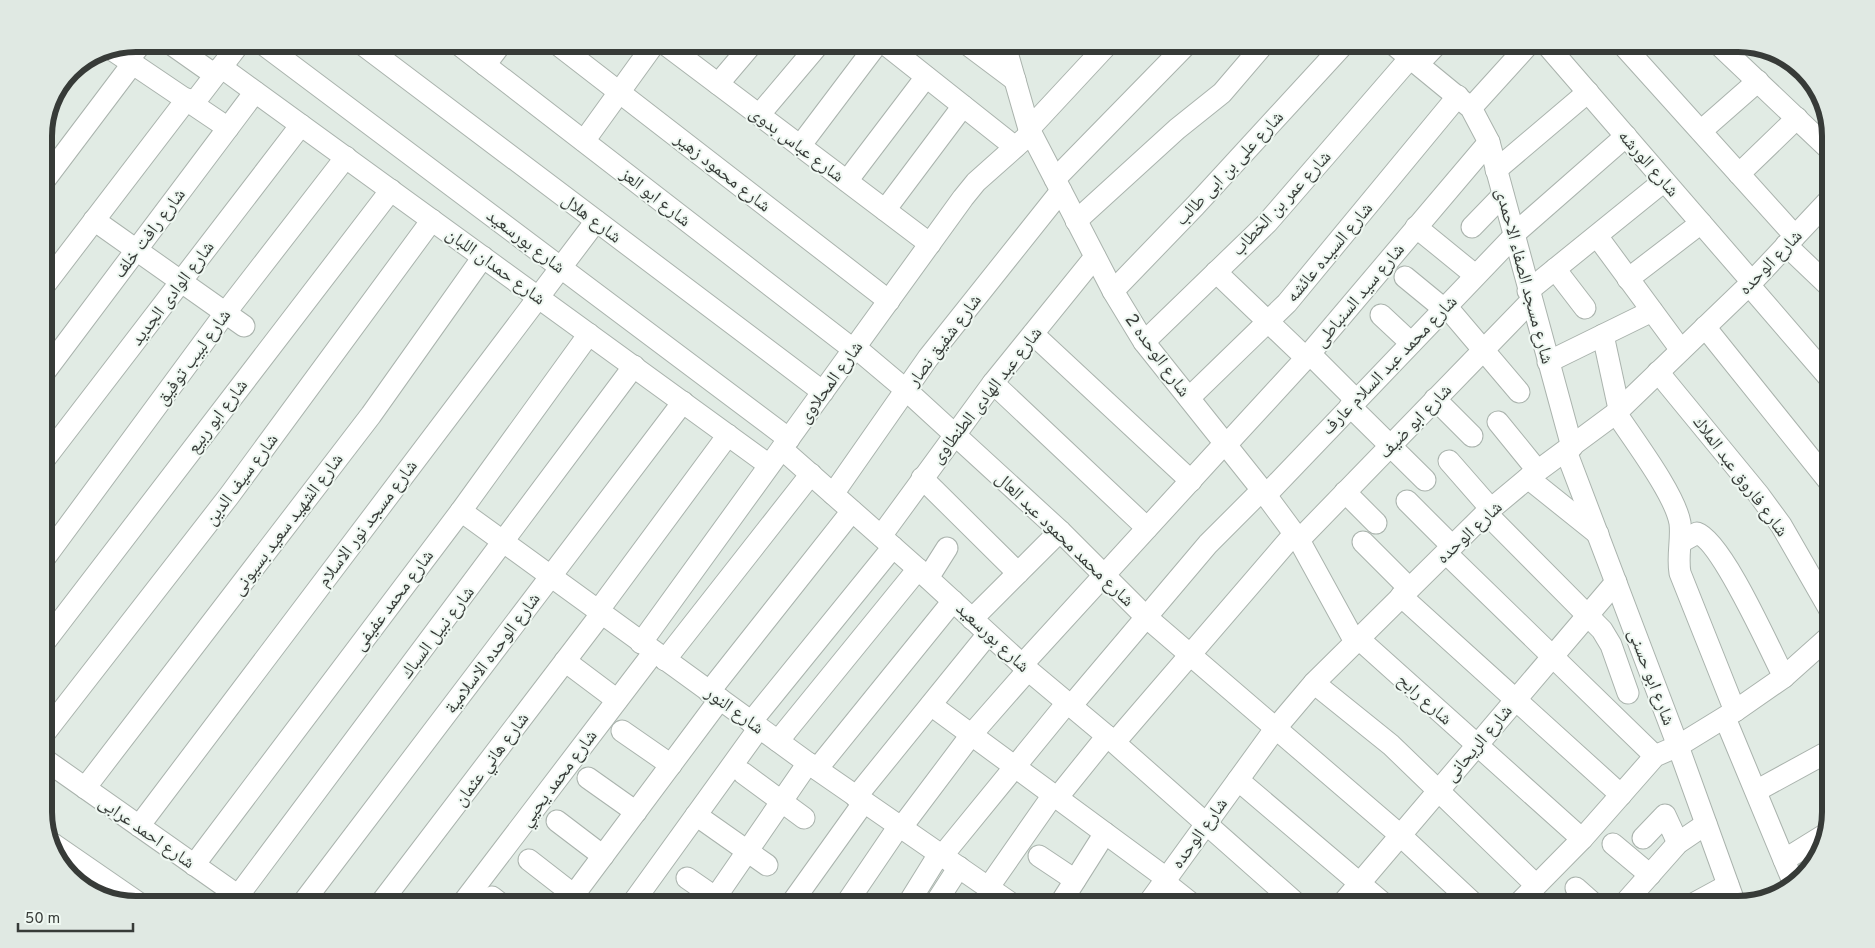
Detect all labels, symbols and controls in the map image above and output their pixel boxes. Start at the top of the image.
street label: شارع عباس بدوى [744,102,848,188]
street label: شارع على بن ابى طالب [1171,107,1289,231]
street label: شارع الورشه [1612,126,1683,202]
street label: شارع محمود زهير [668,128,775,218]
street label: شارع عمر بن الخطاب [1227,146,1337,262]
street label: شارع ابو العز [614,163,695,233]
street label: شارع رافت خلف [109,184,192,283]
street label: شارع مسجد الصفاء الاحمدى [1489,186,1558,367]
street label: شارع هلال [557,189,626,249]
street label: شارع السيده عائشه [1282,198,1379,308]
street label: شارع بورسعيد [481,205,569,279]
street label: شارع حمدان اللبان [441,223,550,311]
street label: شارع الوحده [1734,225,1808,301]
street label: شارع الوادى الجديد [126,237,220,351]
street label: شارع سيد السنباطى [1310,239,1410,353]
street label: شارع شفيق نصار [902,290,987,393]
street label: شارع محمد عبد السلام عارف [1317,291,1463,441]
street label: شارع لبيب توفيق [152,305,237,410]
street label: شارع الوحده 2 [1119,310,1195,402]
street label: شارع عبد الهادى الطنطاوى [926,323,1048,469]
street label: شارع المحلاوى [794,337,869,429]
street label: شارع ابو ربيع [183,375,254,459]
street label: شارع ابو ضيف [1375,380,1458,464]
street label: شارع فاروق عبد الملاك [1687,412,1793,542]
street label: شارع سيف الدين [200,429,284,530]
street label: شارع الشهيد سعيد بسيونى [227,449,349,601]
street label: شارع مسجد نور الاسلام [313,456,423,592]
street label: شارع محمد محمود عبد العال [990,468,1138,612]
street label: شارع الوحده [1432,497,1508,570]
street label: شارع محمد عفيفى [349,546,440,656]
street label: شارع نبيل السباك [396,582,480,684]
street label: شارع الوحده الاسلامية [440,589,546,719]
street label: شارع بورسعيد [950,598,1034,678]
street label: شارع ابو حسنى [1622,626,1679,729]
street label: شارع رابح [1392,669,1456,731]
street label: شارع النور [699,682,768,740]
street label: شارع الريحانى [1440,701,1518,787]
street label: شارع هاني عثمان [449,708,536,812]
street label: شارع محمد يحيي [515,726,605,833]
street label: شارع احمد عرابى [94,792,199,875]
street label: شارع الوحده [1167,794,1234,874]
scale bar [18,900,132,932]
text: 50 m [25,910,60,929]

